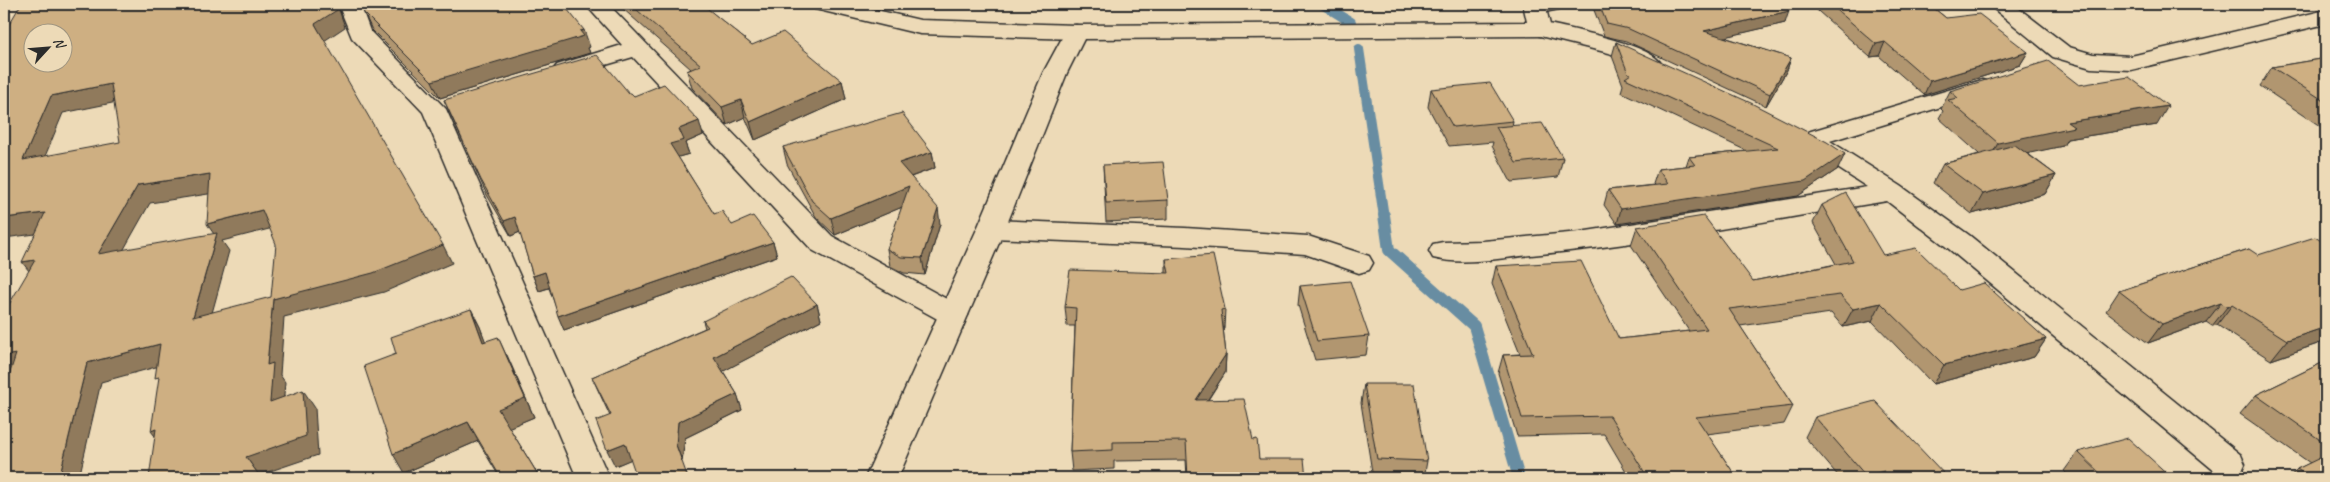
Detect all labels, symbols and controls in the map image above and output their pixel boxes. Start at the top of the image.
north arrow [22,22,72,72]
text: N [50,35,70,52]

